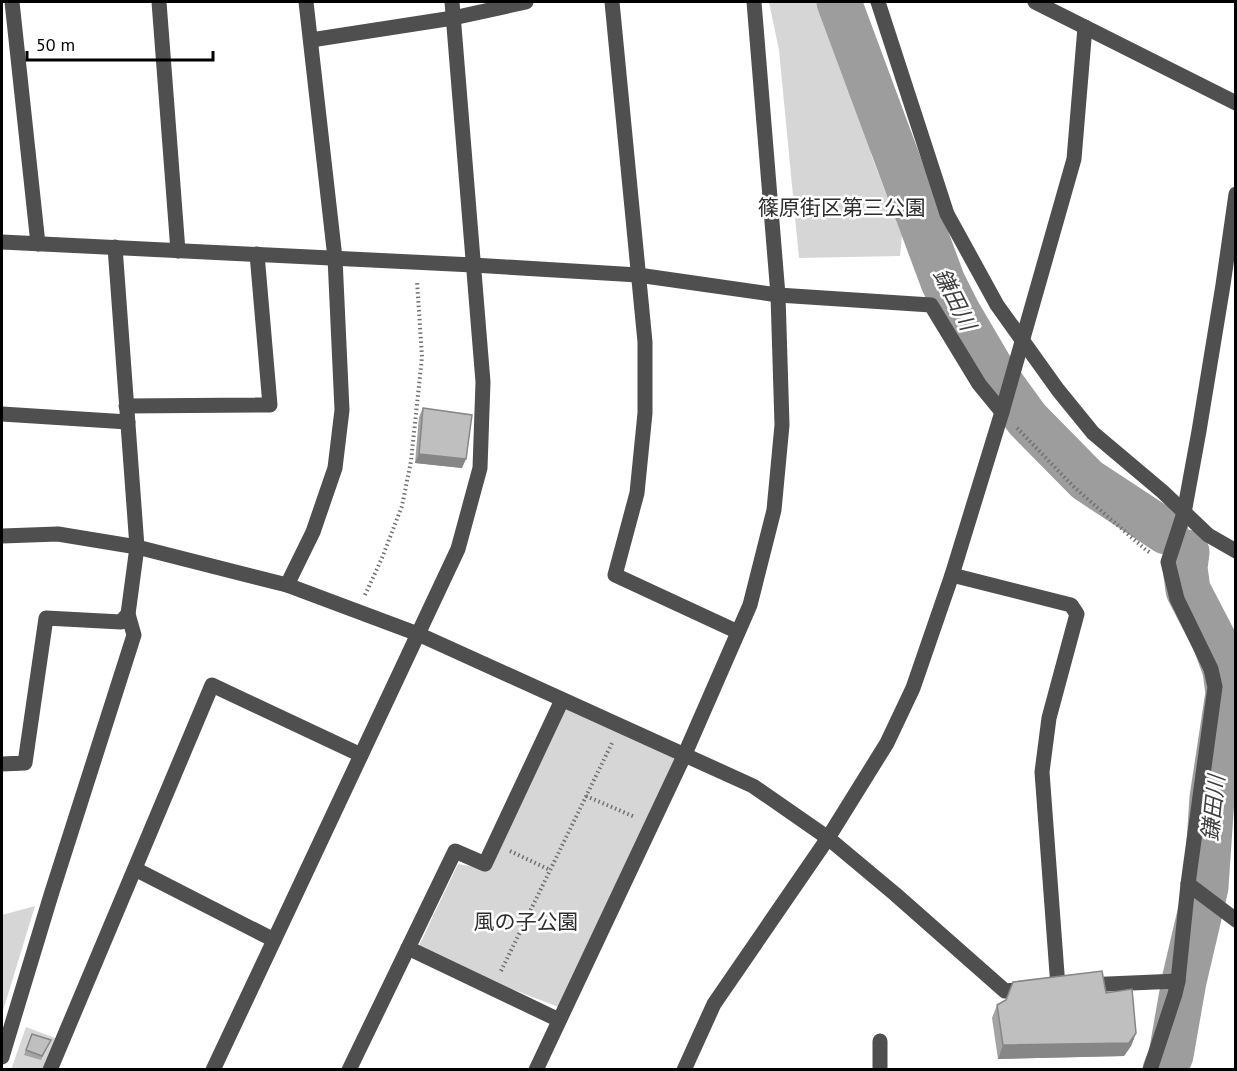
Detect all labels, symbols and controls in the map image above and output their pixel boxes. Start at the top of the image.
scale bar [27,24,213,62]
text: 50 m [36,33,75,56]
park label: 篠原街区第三公園 [758,194,926,221]
water label: 鎌田川 [928,263,983,337]
water label: 鎌田川 [1196,772,1231,842]
park label: 風の子公園 [474,908,579,935]

